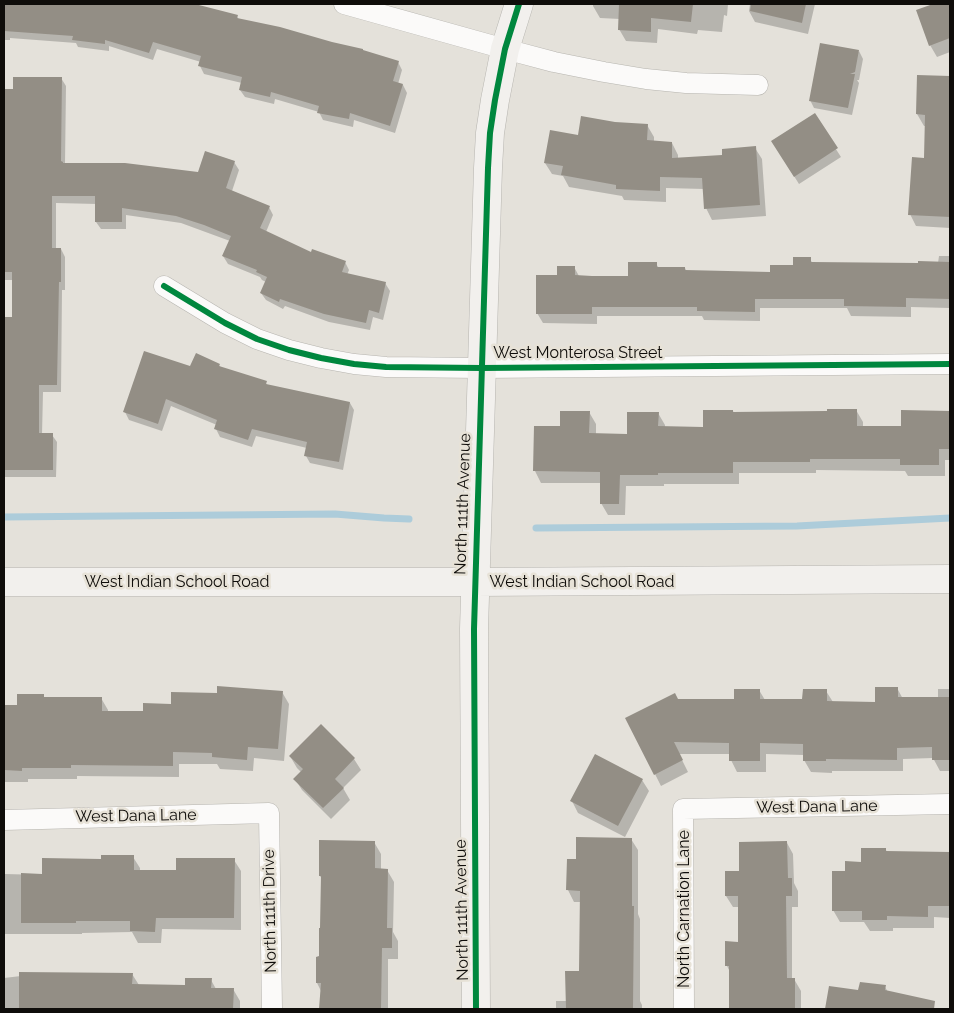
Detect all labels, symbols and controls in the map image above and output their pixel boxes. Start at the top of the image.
street label: West Monterosa Street [493,343,663,363]
street label: North 111th Avenue [451,433,475,575]
street label: West Indian School Road [85,572,269,592]
street label: West Indian School Road [490,572,674,592]
street label: West Dana Lane [756,796,878,818]
street label: West Dana Lane [75,805,197,827]
street label: North Carnation Lane [674,830,694,988]
street label: North 111th Avenue [451,839,473,981]
street label: North 111th Drive [259,849,281,973]

